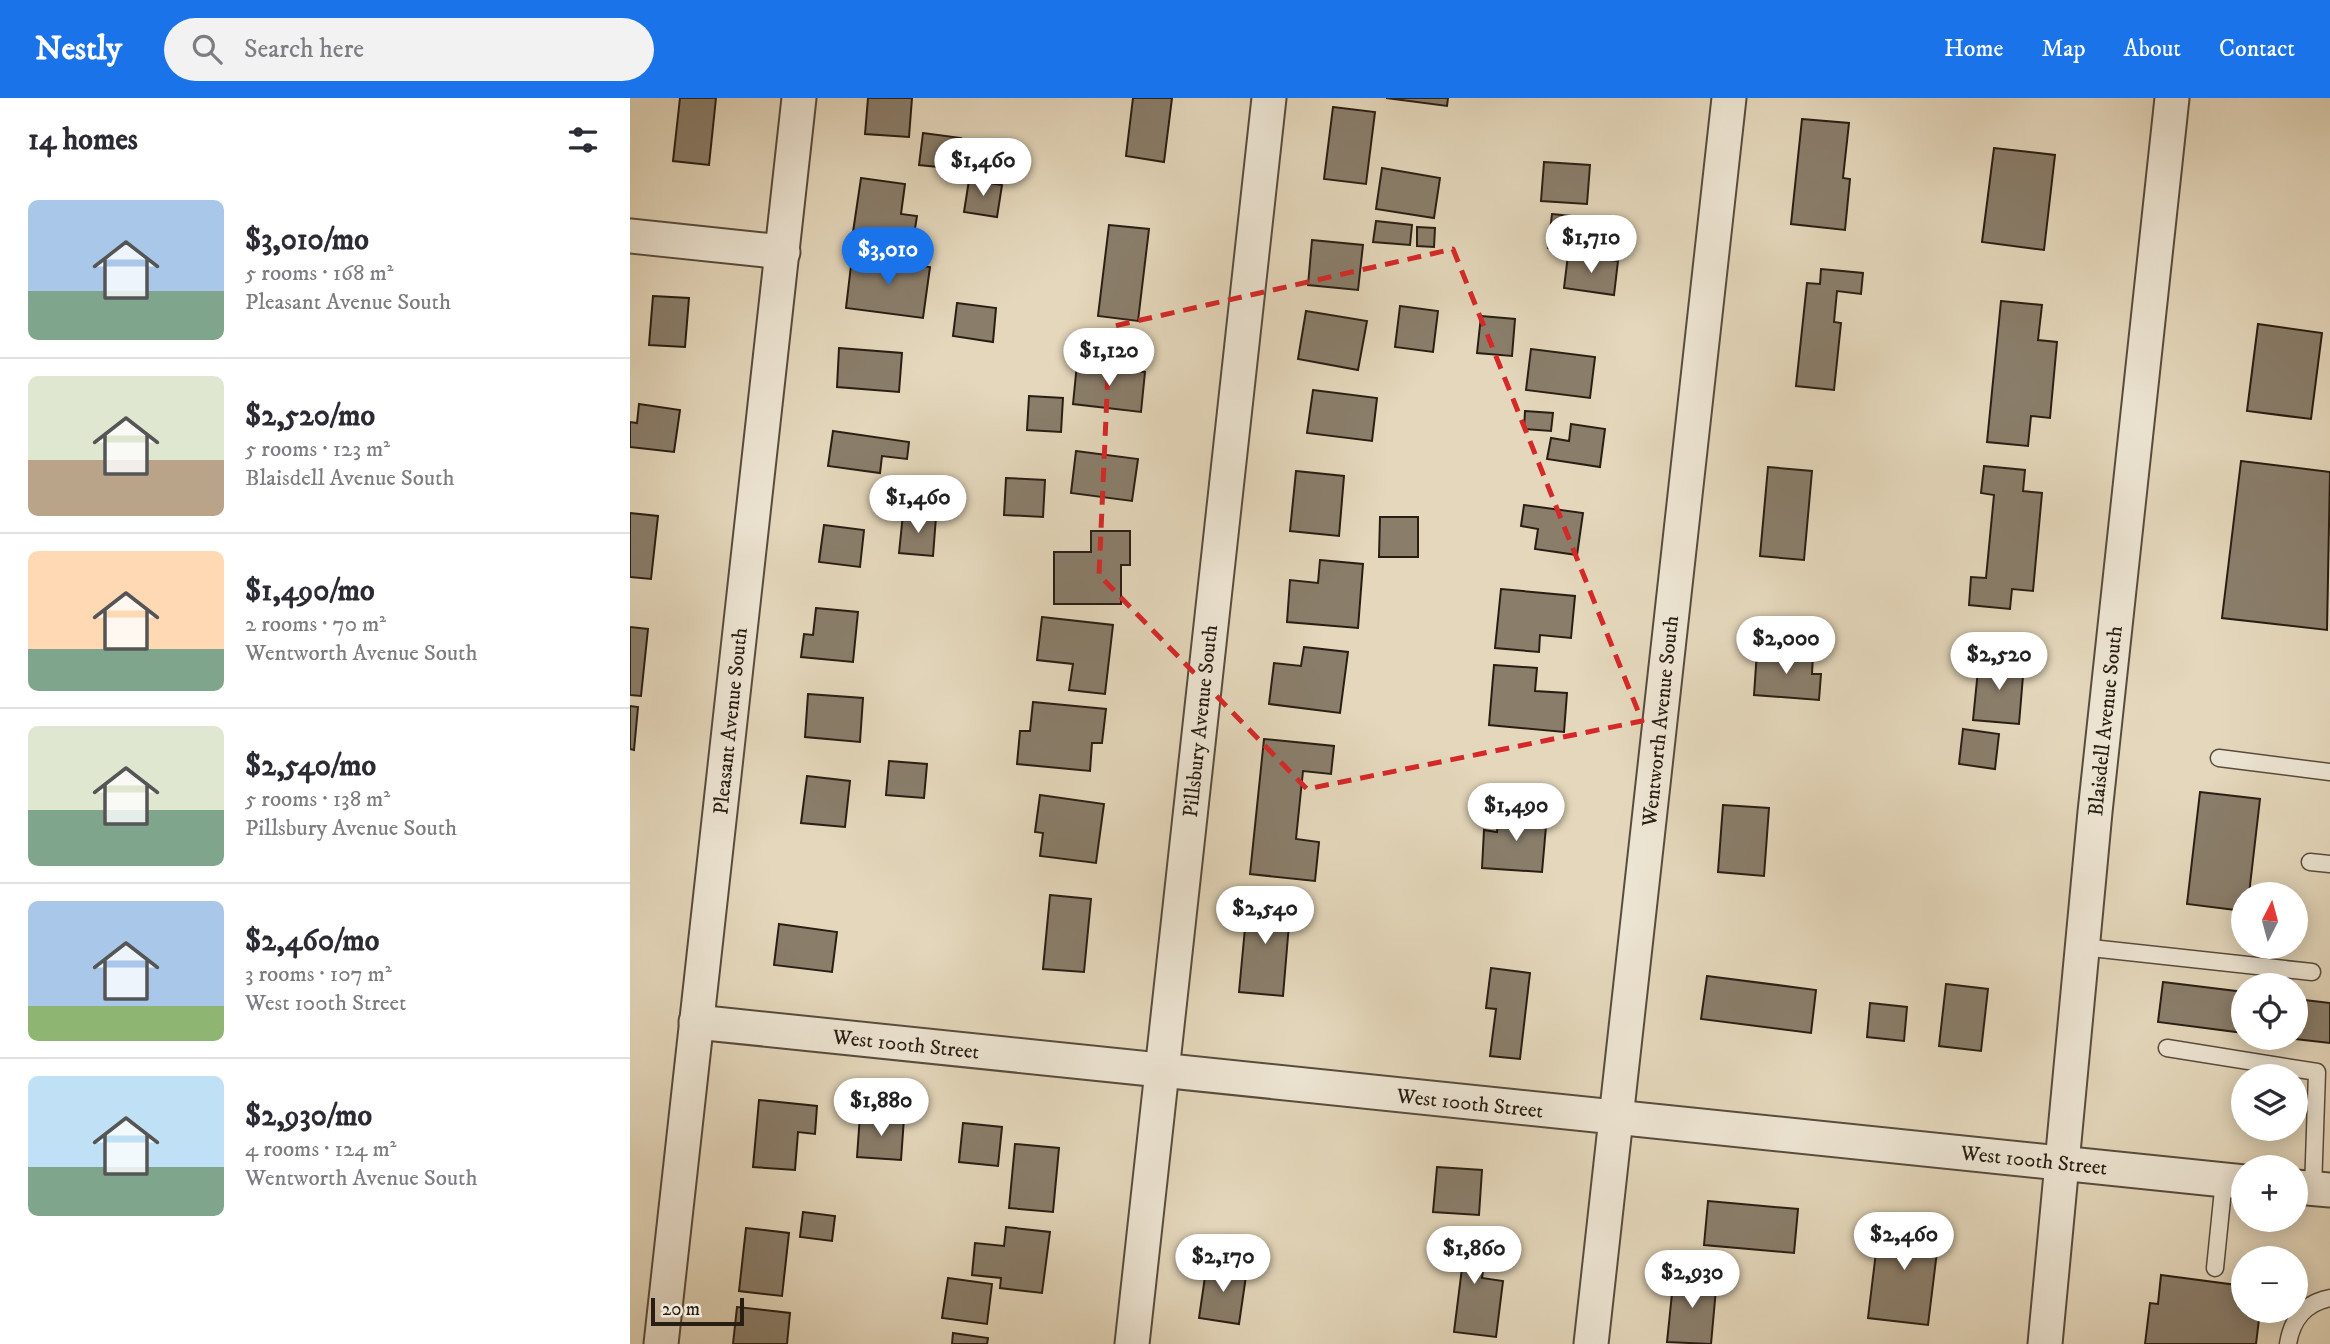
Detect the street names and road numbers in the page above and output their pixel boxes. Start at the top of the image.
street label: Wentworth Avenue South [1637,614,1685,829]
street label: Pillsbury Avenue South [1178,623,1224,819]
street label: Blaisdell Avenue South [2083,625,2129,818]
street label: Pleasant Avenue South [708,626,754,816]
street label: West 100th Street [830,1024,981,1066]
street label: West 100th Street [1394,1083,1545,1125]
street label: West 100th Street [1958,1140,2109,1182]

